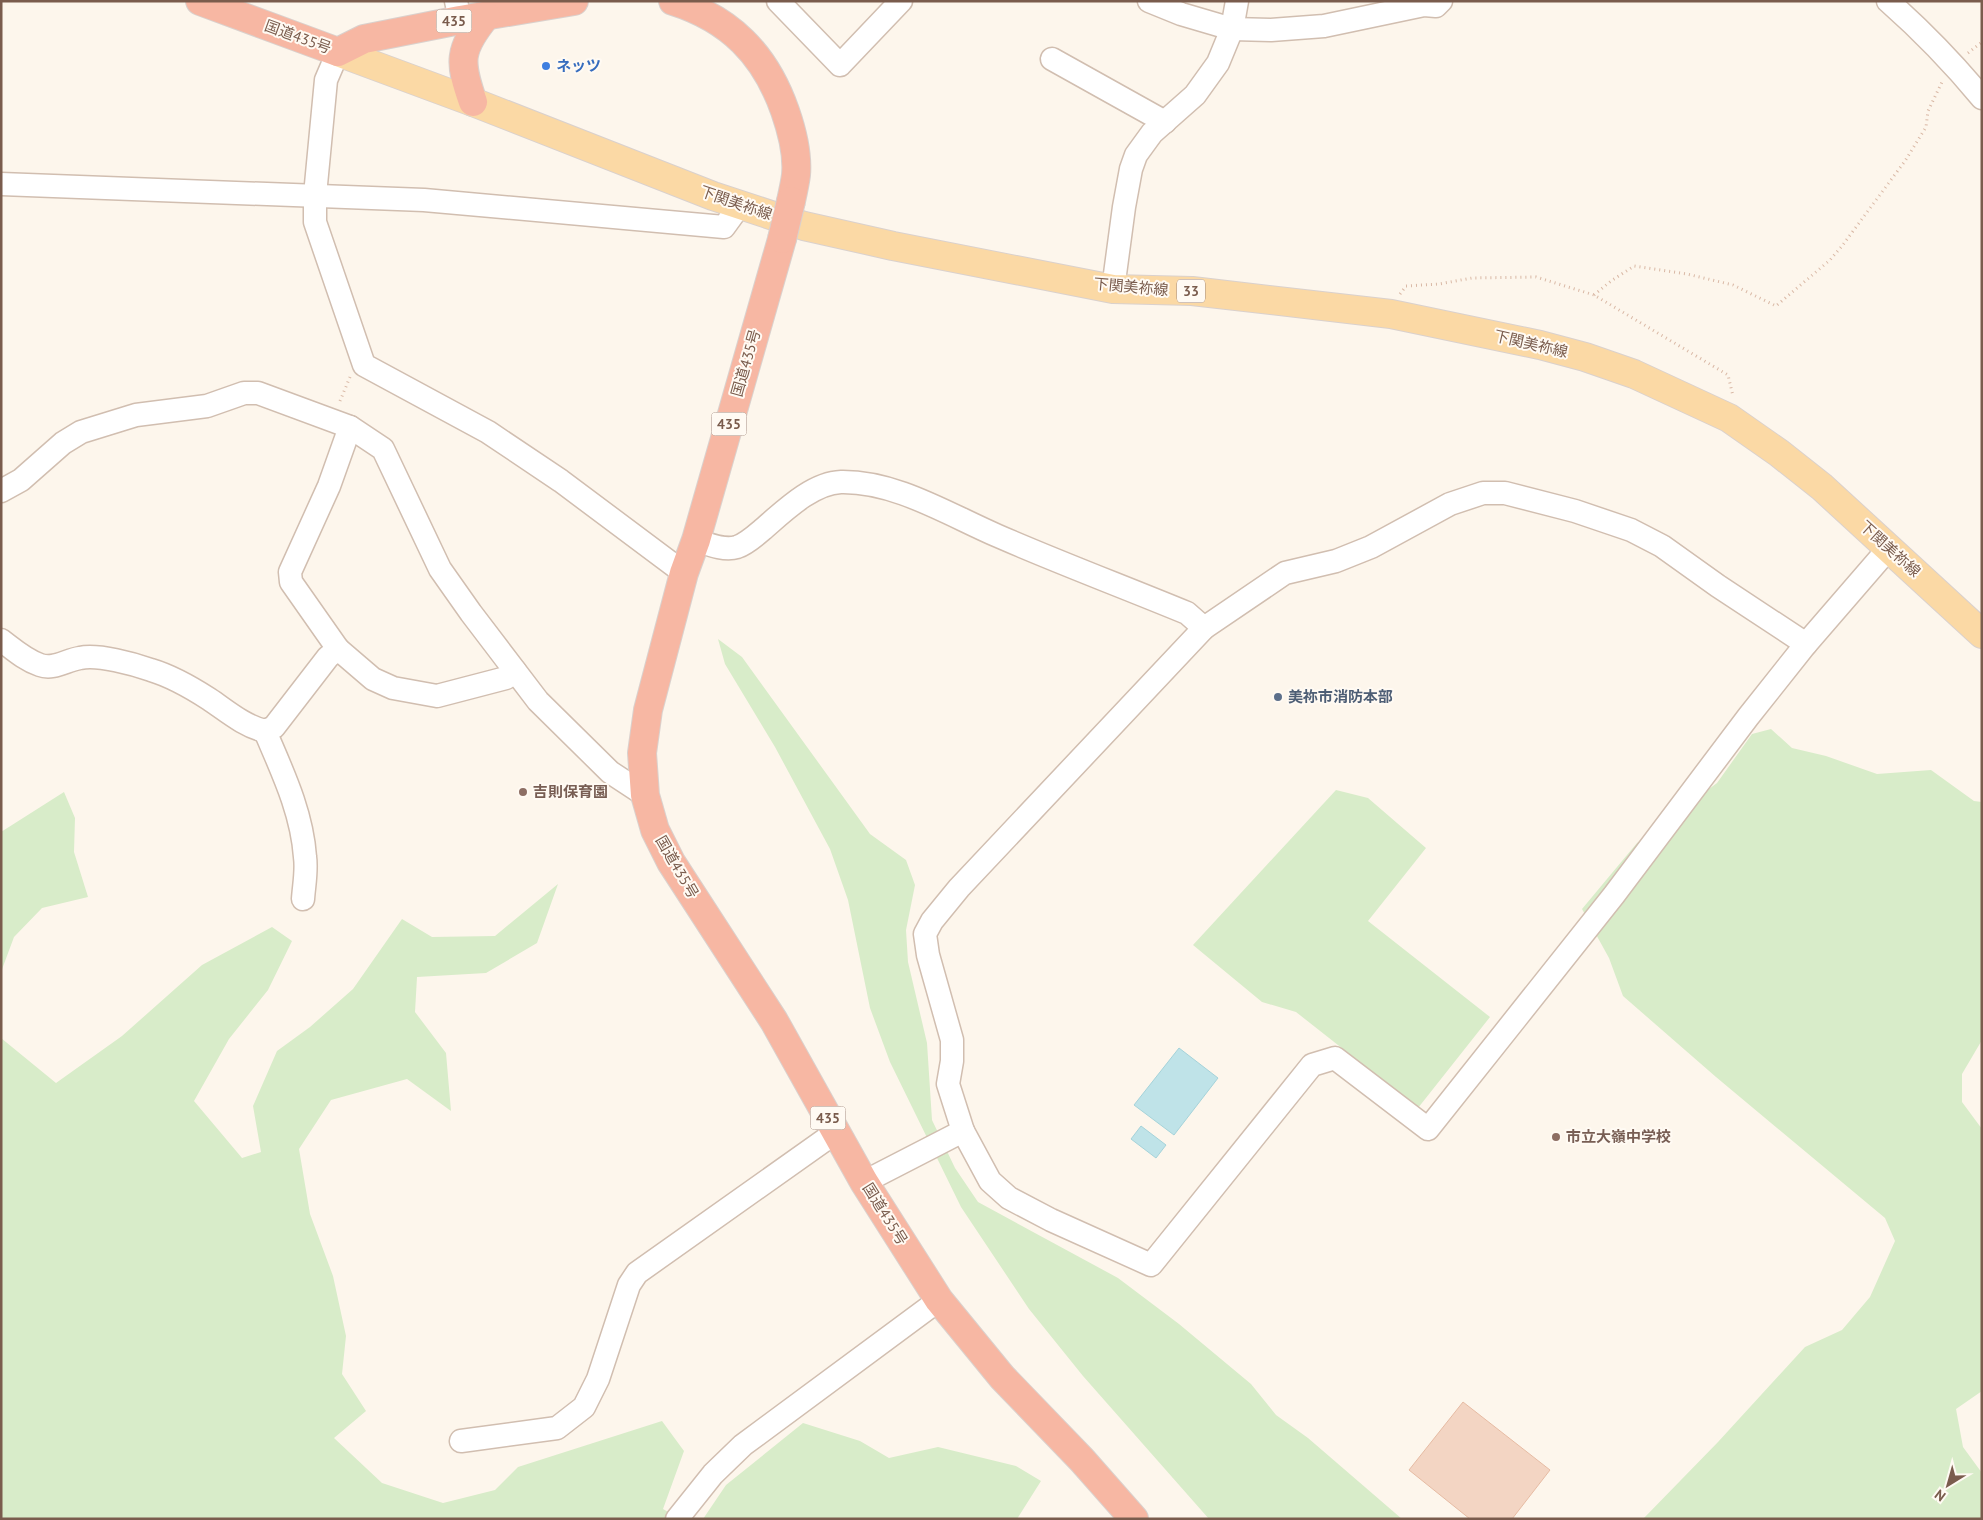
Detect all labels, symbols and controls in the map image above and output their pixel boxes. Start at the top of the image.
road number: 435 [436,10,472,32]
street label: 国道435号 [262,16,334,57]
place label: ネッツ [556,56,601,75]
marker: ネッツ [540,60,552,72]
street label: 下関美祢線 [698,181,775,224]
street label: 下関美祢線 [1093,274,1169,299]
road number: 33 [1177,280,1205,302]
street label: 下関美祢線 [1492,326,1570,361]
street label: 国道435号 [727,327,764,399]
road number: 435 [712,412,746,436]
street label: 下関美祢線 [1856,516,1925,581]
place label: 美祢市消防本部 [1288,687,1393,706]
marker: 美祢市消防本部 [1272,691,1284,703]
place label: 吉則保育園 [533,782,608,801]
marker: 吉則保育園 [517,786,529,798]
street label: 国道435号 [652,832,703,902]
road number: 435 [810,1106,846,1130]
place label: 市立大嶺中学校 [1566,1127,1671,1146]
marker: 市立大嶺中学校 [1550,1131,1562,1143]
street label: 国道435号 [859,1179,912,1248]
north arrow [1923,1460,1973,1510]
text: N [1931,1485,1949,1505]

